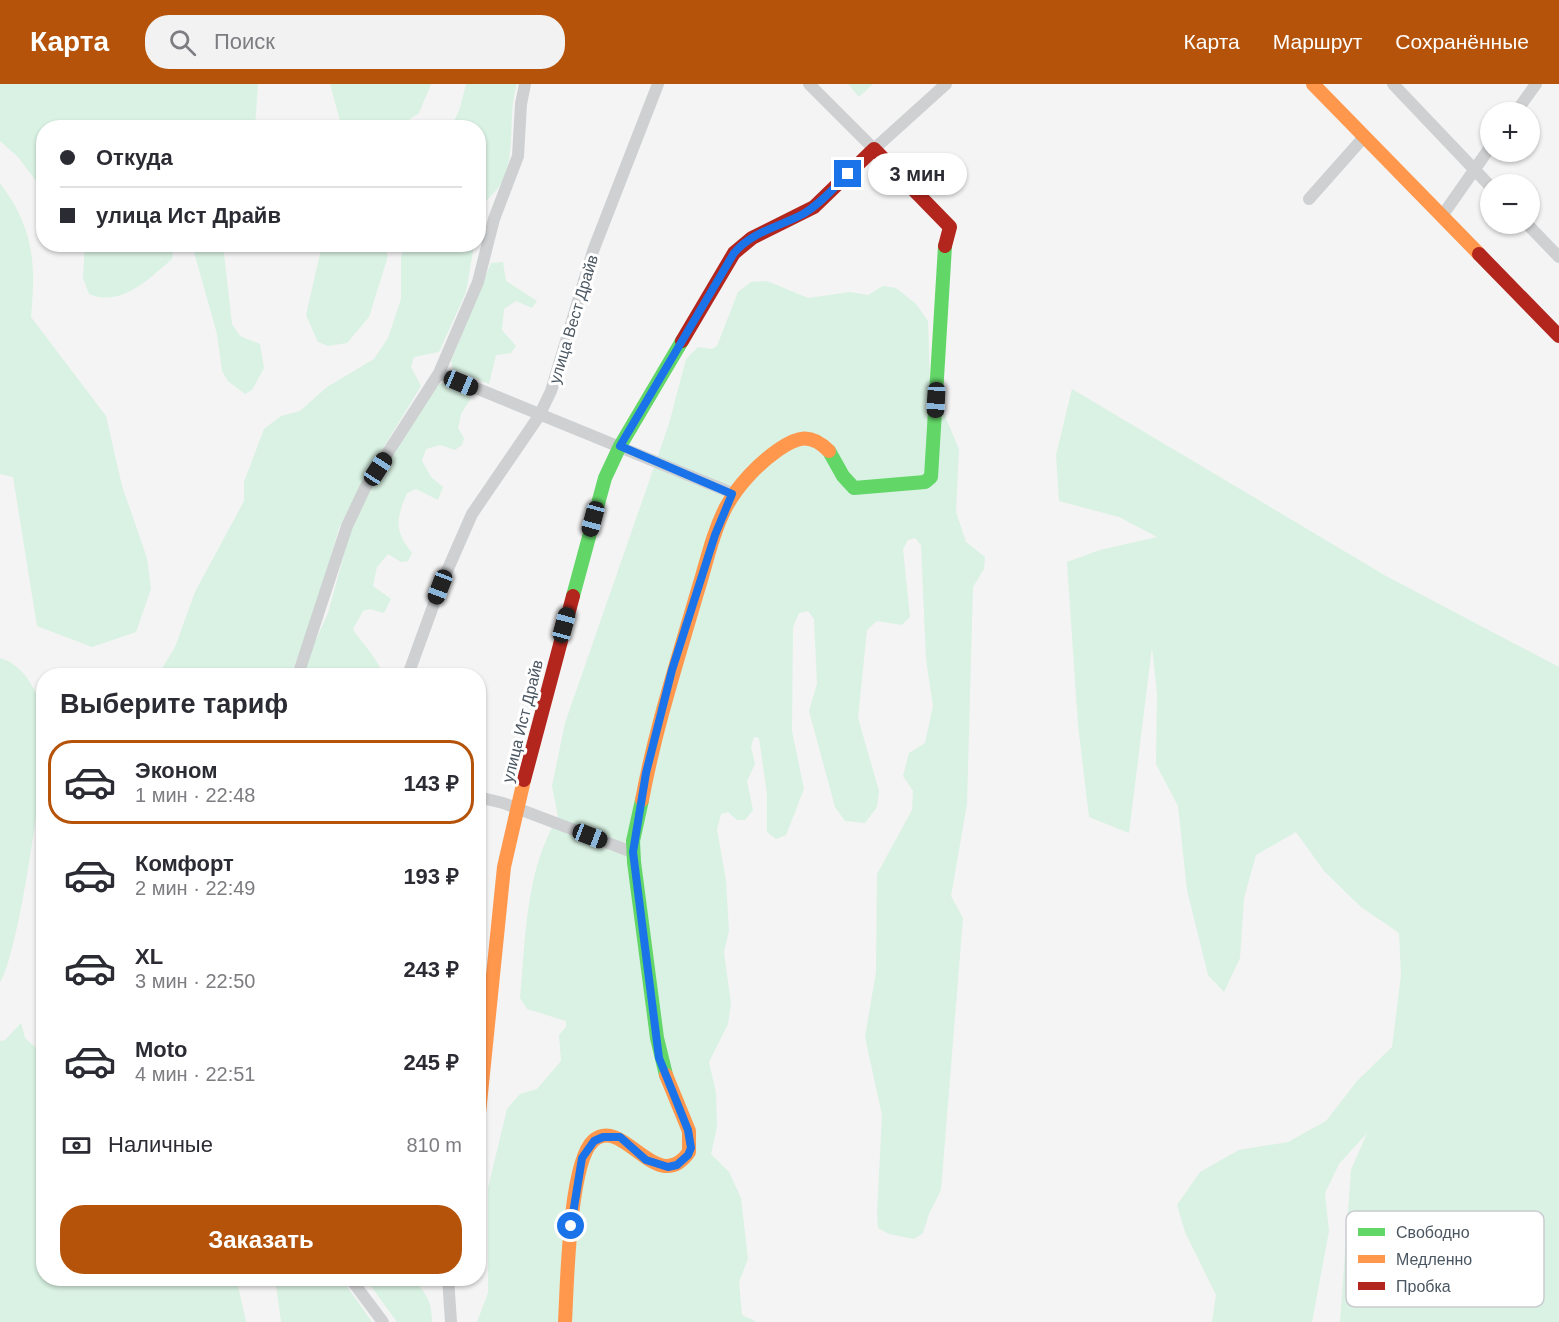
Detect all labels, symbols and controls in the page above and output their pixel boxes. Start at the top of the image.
search box [145,15,565,69]
text: Карта [30,26,109,57]
icon: search [166,26,199,59]
text: Поиск [214,29,275,54]
text: Карта [1184,30,1240,53]
text: Маршрут [1273,30,1362,53]
text: Сохранённые [1395,30,1529,53]
map controls [1480,102,1540,234]
button: + [1480,102,1540,162]
text: Откуда [96,145,173,170]
callout: 3 мин [869,153,968,195]
route end [834,160,861,187]
text: 3 мин [890,163,945,185]
button: − [1480,174,1540,234]
text: улица Ист Драйв [96,203,281,228]
street label: улица Вест Драйв [546,253,601,386]
car [441,368,481,398]
car [926,382,946,418]
car [361,449,395,489]
car [580,499,606,539]
car [425,567,455,607]
car [551,605,577,645]
street label: улица Ист Драйв [499,658,546,784]
text: Выберите тариф [60,689,288,719]
icon: car [63,755,117,809]
text: Эконом [135,758,218,783]
text: 143 ₽ [403,771,459,796]
text: 1 мин · 22:48 [135,784,255,806]
car [570,821,610,851]
icon: car [63,848,117,902]
text: Комфорт [135,851,234,876]
text: 193 ₽ [403,864,459,889]
text: 2 мин · 22:49 [135,877,255,899]
icon: car [63,941,117,995]
text: XL [135,944,163,969]
text: 243 ₽ [403,957,459,982]
text: 3 мин · 22:50 [135,970,255,992]
icon: car [63,1034,117,1088]
text: Moto [135,1037,188,1062]
text: 245 ₽ [403,1050,459,1075]
text: 4 мин · 22:51 [135,1063,255,1085]
icon: cash [60,1129,93,1162]
text: Наличные [108,1132,213,1157]
text: 810 m [406,1134,462,1156]
button: Заказать [60,1205,462,1274]
legend [1346,1211,1544,1307]
route start [557,1212,584,1239]
text: Свободно [1396,1224,1470,1241]
text: Медленно [1396,1251,1472,1268]
text: Пробка [1396,1278,1451,1295]

